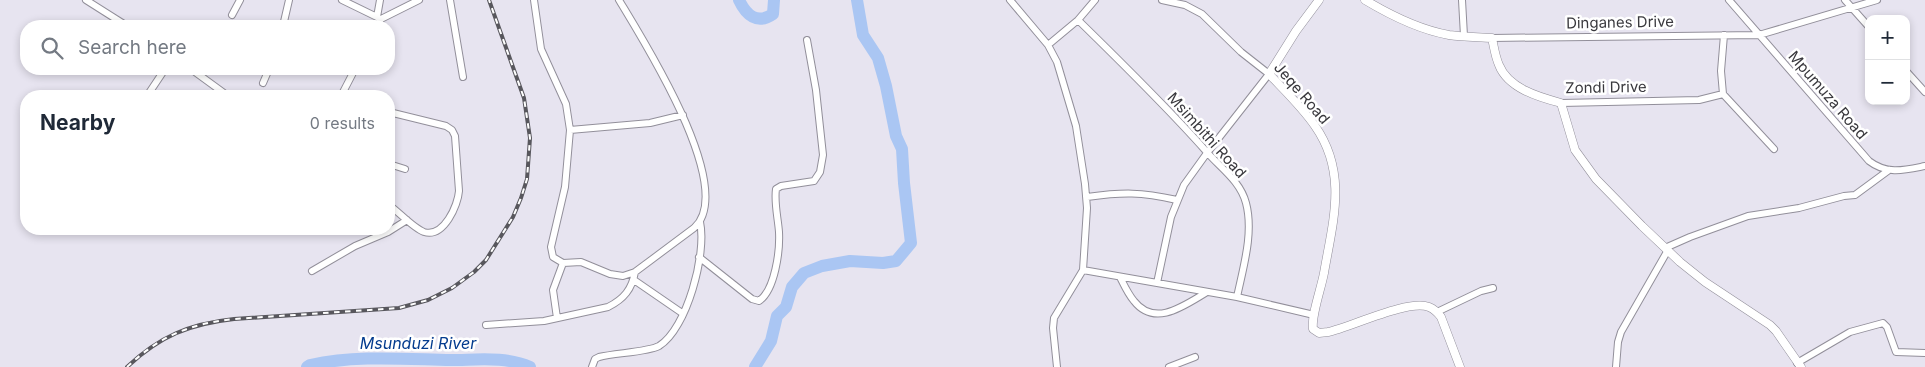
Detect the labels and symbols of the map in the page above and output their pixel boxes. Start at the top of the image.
street label: Dinganes Drive [1566,12,1674,32]
street label: Mpumuza Road [1785,47,1871,143]
street label: Jeqe Road [1270,58,1334,128]
street label: Zondi Drive [1565,77,1647,97]
street label: Msimbithi Road [1164,88,1250,182]
water label: Msunduzi River [360,333,477,353]

